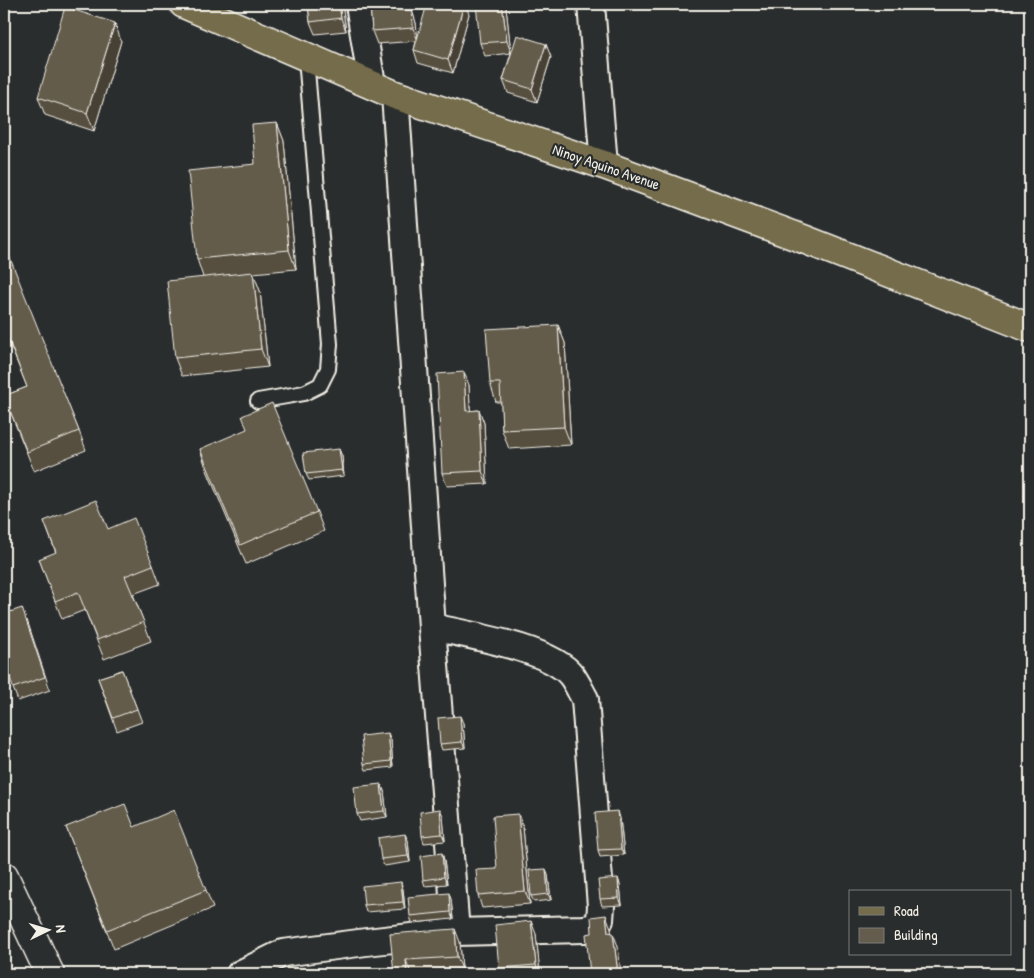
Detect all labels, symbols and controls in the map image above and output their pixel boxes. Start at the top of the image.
street label: Ninoy Aquino Avenue [550,138,663,195]
legend [849,890,1012,956]
text: Road [894,900,919,921]
north arrow [22,906,72,956]
text: N [52,924,71,934]
text: Building [894,924,938,945]

